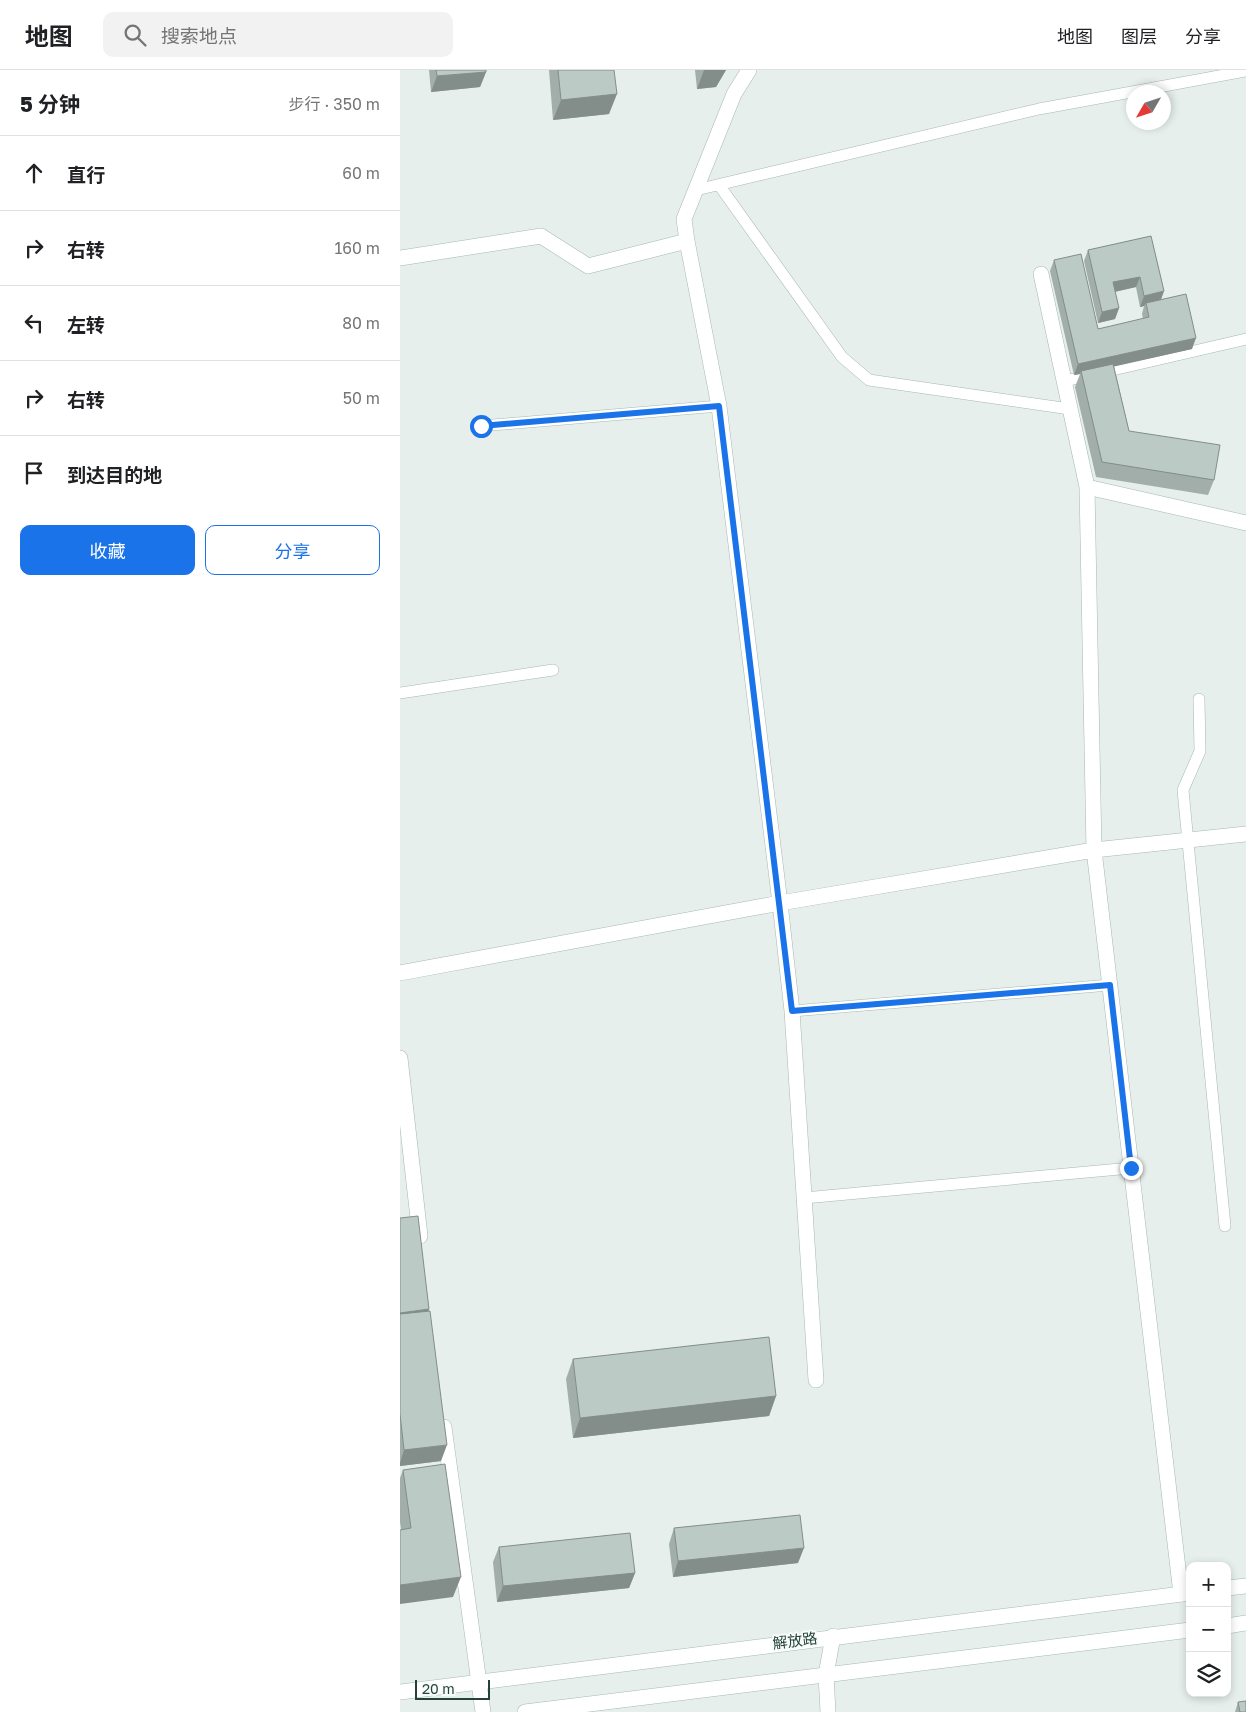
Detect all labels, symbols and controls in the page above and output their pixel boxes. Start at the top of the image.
search box [103,12,453,57]
text: 地图 [25,21,73,50]
icon: search [121,21,149,49]
text: 搜索地点 [161,24,237,47]
text: 地图 [1057,25,1093,47]
text: 图层 [1121,25,1157,47]
text: 分享 [1185,25,1221,47]
north arrow [1126,85,1171,130]
text: 5 分钟 [20,91,80,117]
text: 步行 · 350 m [288,94,380,114]
icon: ahead [20,159,48,187]
text: 直行 [67,163,105,186]
text: 60 m [342,163,380,183]
icon: right [20,234,48,262]
text: 右转 [67,238,105,261]
text: 160 m [334,238,380,258]
icon: left [20,309,48,337]
text: 左转 [67,313,105,336]
text: 80 m [342,313,380,333]
icon: right [20,384,48,412]
text: 右转 [67,388,105,411]
text: 50 m [343,388,380,408]
route start [470,415,493,438]
icon: arrive [20,459,48,487]
text: 到达目的地 [67,463,162,486]
button: 收藏 [20,525,195,575]
button: 分享 [205,525,380,575]
route end [1120,1157,1143,1180]
map controls [1186,1562,1231,1697]
button: + [1186,1562,1231,1607]
button: − [1186,1607,1231,1652]
street label: 解放路 [771,1628,818,1652]
button: layers [1186,1652,1231,1697]
scale bar [415,1677,490,1700]
text: 20 m [422,1680,455,1697]

